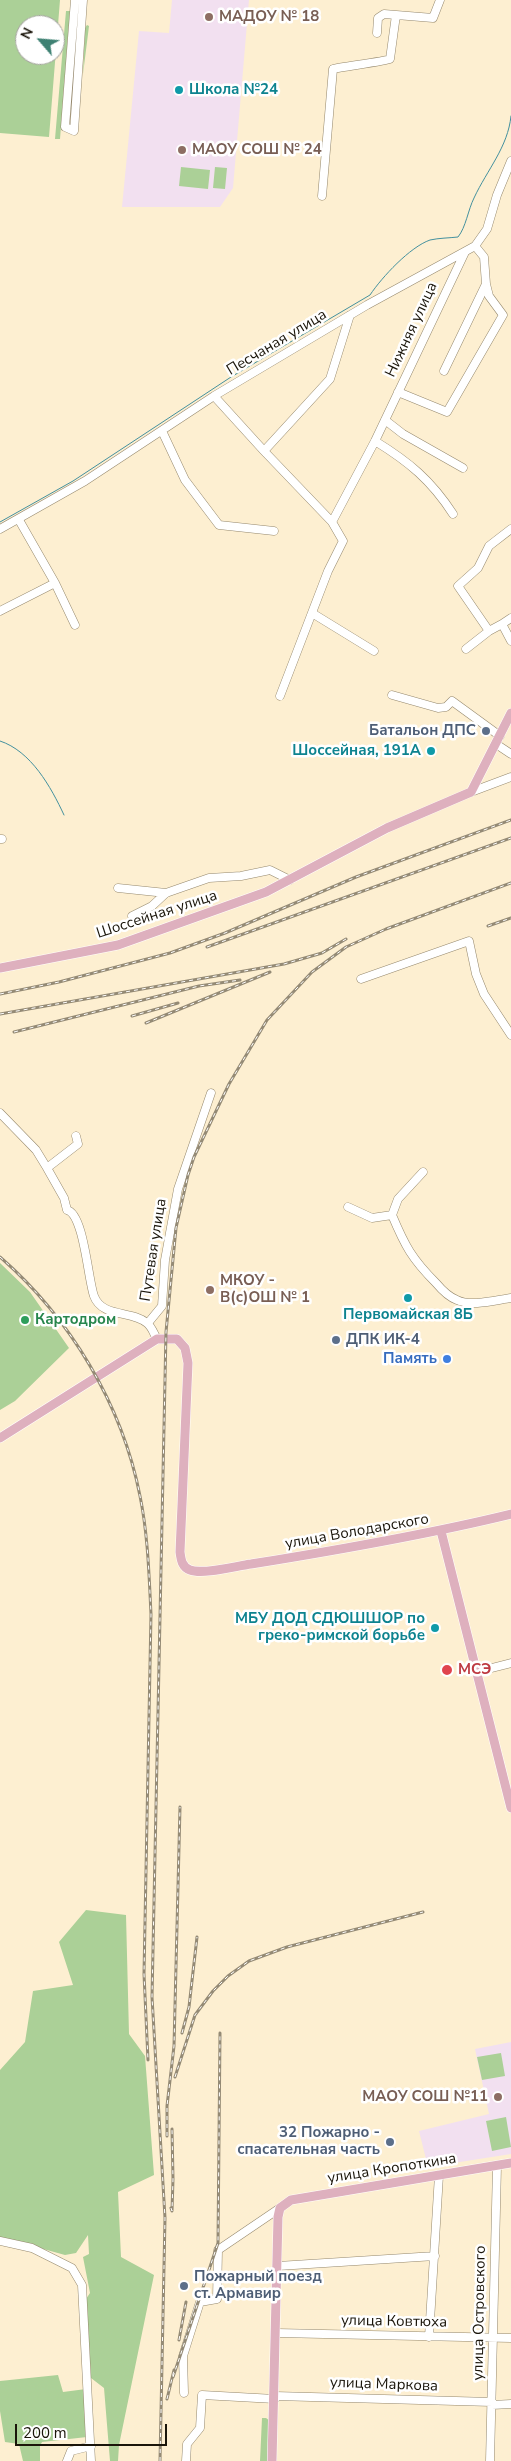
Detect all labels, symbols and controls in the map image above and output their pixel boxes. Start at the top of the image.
place label: МАДОУ № 18 [219,8,319,26]
marker: МАДОУ № 18 [203,11,215,23]
north arrow [15,15,65,65]
text: N [16,24,38,42]
place label: Школа №24 [189,81,278,99]
marker: Школа №24 [173,84,185,96]
place label: МАОУ СОШ № 24 [192,141,322,159]
marker: МАОУ СОШ № 24 [176,144,188,156]
street label: Нижняя улица [382,280,442,380]
street label: Песчаная улица [224,306,330,380]
place label: Батальон ДПС [369,722,476,740]
marker: Батальон ДПС [480,725,492,737]
place label: Шоссейная, 191А [292,742,421,760]
marker: Шоссейная, 191А [425,745,437,757]
street label: Шоссейная улица [94,887,220,943]
street label: Путевая улица [137,1197,171,1303]
place label: МКОУ - В(с)ОШ № 1 [220,1272,310,1307]
marker: МКОУ - В(с)ОШ № 1 [204,1284,216,1296]
marker: Первомайская 8Б [402,1292,414,1304]
place label: Первомайская 8Б [343,1306,473,1324]
place label: Картодром [35,1311,116,1329]
marker: Картодром [19,1314,31,1326]
place label: ДПК ИК-4 [346,1331,420,1349]
marker: ДПК ИК-4 [330,1334,342,1346]
place label: Память [383,1350,437,1368]
marker: Память [441,1353,453,1365]
street label: улица Володарского [284,1510,430,1554]
place label: МБУ ДОД СДЮШШОР по греко-римской борьбе [235,1610,425,1645]
marker: МБУ ДОД СДЮШШОР по греко-римской борьбе [429,1622,441,1634]
place label: МСЭ [458,1661,491,1679]
marker: МСЭ [440,1663,454,1677]
place label: МАОУ СОШ №11 [362,2088,488,2106]
marker: МАОУ СОШ №11 [492,2091,504,2103]
place label: 32 Пожарно - спасательная часть [237,2124,380,2159]
marker: 32 Пожарно - спасательная часть [384,2136,396,2148]
street label: улица Кропоткина [326,2150,458,2188]
street label: улица Островского [470,2245,490,2381]
place label: Пожарный поезд ст. Армавир [194,2268,322,2303]
marker: Пожарный поезд ст. Армавир [178,2280,190,2292]
street label: улица Ковтюха [341,2312,447,2332]
street label: улица Маркова [330,2374,438,2396]
scale bar [18,2414,170,2446]
text: 200 m [23,2423,67,2443]

